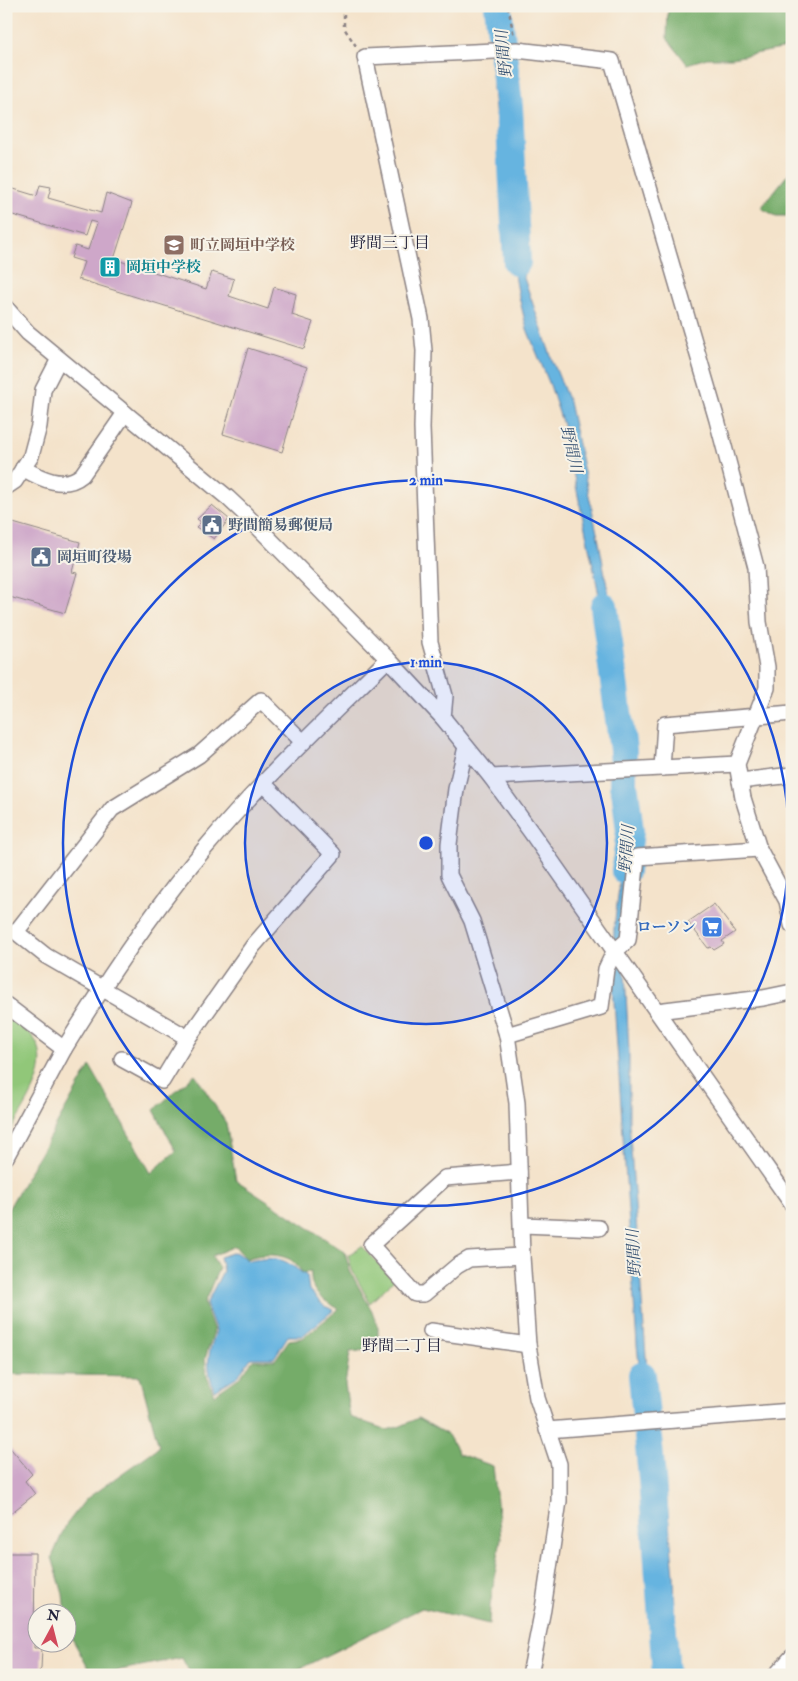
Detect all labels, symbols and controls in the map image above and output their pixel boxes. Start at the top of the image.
water label: 野間川 [491,27,516,79]
school or university icon: 町立岡垣中学校 [162,233,186,257]
district label: 野間三丁目 [350,233,430,253]
place label: 町立岡垣中学校 [190,236,295,255]
building icon: 岡垣中学校 [98,255,122,279]
place label: 岡垣中学校 [126,258,201,277]
water label: 野間川 [556,424,587,477]
text: 2 min [409,471,443,490]
public building icon: 野間簡易郵便局 [200,513,224,537]
place label: 野間簡易郵便局 [228,516,333,535]
public building icon: 岡垣町役場 [29,545,53,569]
place label: 岡垣町役場 [57,548,132,567]
text: 1 min [410,653,442,672]
water label: 野間川 [615,822,639,874]
centre of rings [417,834,435,852]
supermarket icon: ローソン [700,915,724,939]
place label: ローソン [637,918,696,937]
water label: 野間川 [623,1226,645,1277]
district label: 野間二丁目 [362,1336,442,1356]
north arrow [28,1604,78,1654]
text: N [45,1606,61,1625]

